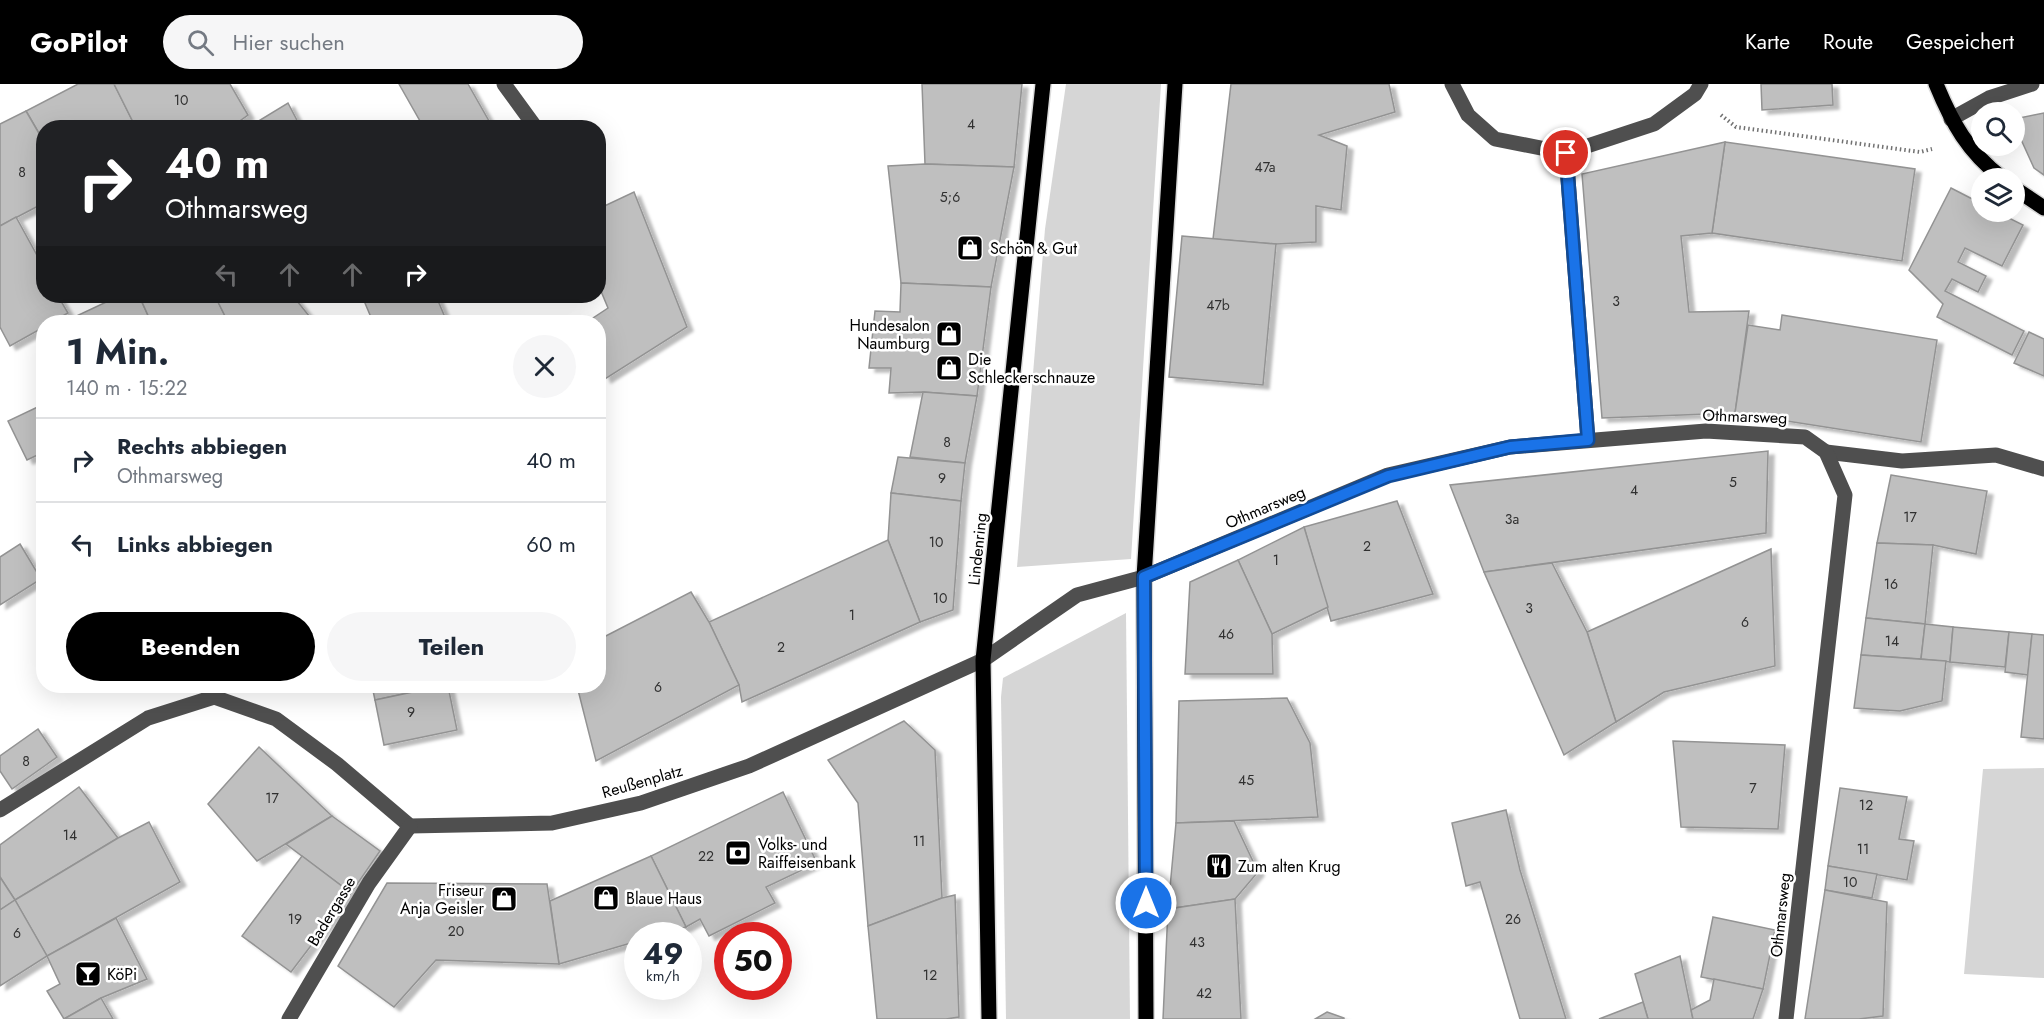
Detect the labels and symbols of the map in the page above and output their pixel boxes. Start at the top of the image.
house number: 10 [174,90,188,110]
house number: 4 [967,114,975,134]
pin [1540,127,1591,178]
house number: 47a [1255,157,1275,177]
house number: 8 [18,162,26,182]
house number: 5;6 [940,187,960,207]
shop icon: Schön & Gut [955,233,985,263]
place label: Schön & Gut [990,237,1077,260]
house number: 3 [1612,291,1620,311]
house number: 47b [1206,295,1230,315]
place label: Hundesalon Naumburg [849,314,930,355]
shop icon: Hundesalon Naumburg [934,319,964,349]
place label: Die Schleckerschnauze [968,348,1095,389]
shop icon: Die Schleckerschnauze [934,353,964,383]
street label: Othmarsweg [1702,404,1788,429]
house number: 8 [943,432,951,452]
house number: 9 [938,468,946,488]
house number: 5 [1729,472,1737,492]
street label: Othmarsweg [1222,480,1309,535]
house number: 4 [1630,480,1638,500]
house number: 17 [1903,507,1917,527]
house number: 3a [1505,509,1519,529]
street label: Lindenring [962,512,993,586]
house number: 10 [929,532,943,552]
house number: 2 [1363,536,1371,556]
house number: 1 [1273,550,1279,570]
house number: 16 [1884,574,1898,594]
house number: 10 [933,588,947,608]
house number: 3 [1525,598,1533,618]
house number: 1 [849,605,855,625]
house number: 6 [1741,612,1749,632]
house number: 46 [1218,624,1234,644]
house number: 14 [1885,631,1899,651]
house number: 2 [777,637,785,657]
house number: 6 [654,677,662,697]
house number: 9 [407,702,415,722]
house number: 8 [22,751,30,771]
street label: Reußenplatz [599,759,686,804]
house number: 45 [1238,770,1254,790]
house number: 7 [1749,778,1757,798]
house number: 17 [265,788,279,808]
house number: 12 [1859,795,1873,815]
house number: 14 [63,825,77,845]
house number: 11 [913,831,925,851]
place label: Volks- und Raiffeisenbank [758,833,857,874]
bank icon: Volks- und Raiffeisenbank [723,838,753,868]
house number: 11 [1857,839,1869,859]
house number: 22 [698,846,714,866]
restaurant icon: Zum alten Krug [1204,851,1234,881]
place label: Zum alten Krug [1238,855,1341,878]
position arrow [1114,871,1178,935]
street label: Badergasse [302,872,361,950]
street label: Othmarsweg [1765,872,1796,958]
house number: 10 [1843,872,1857,892]
place label: Friseur Anja Geisler [400,879,485,920]
shop icon: Blaue Haus [591,883,621,913]
shop icon: Friseur Anja Geisler [489,884,519,914]
place label: Blaue Haus [626,887,702,910]
house number: 19 [288,909,302,929]
house number: 26 [1505,909,1521,929]
house number: 20 [448,921,464,941]
speed limit sign: 50 [714,922,792,1000]
house number: 6 [13,923,21,943]
house number: 43 [1189,932,1205,952]
bar icon: KöPi [73,959,103,989]
place label: KöPi [107,963,137,986]
house number: 12 [923,965,937,985]
house number: 42 [1196,983,1212,1003]

